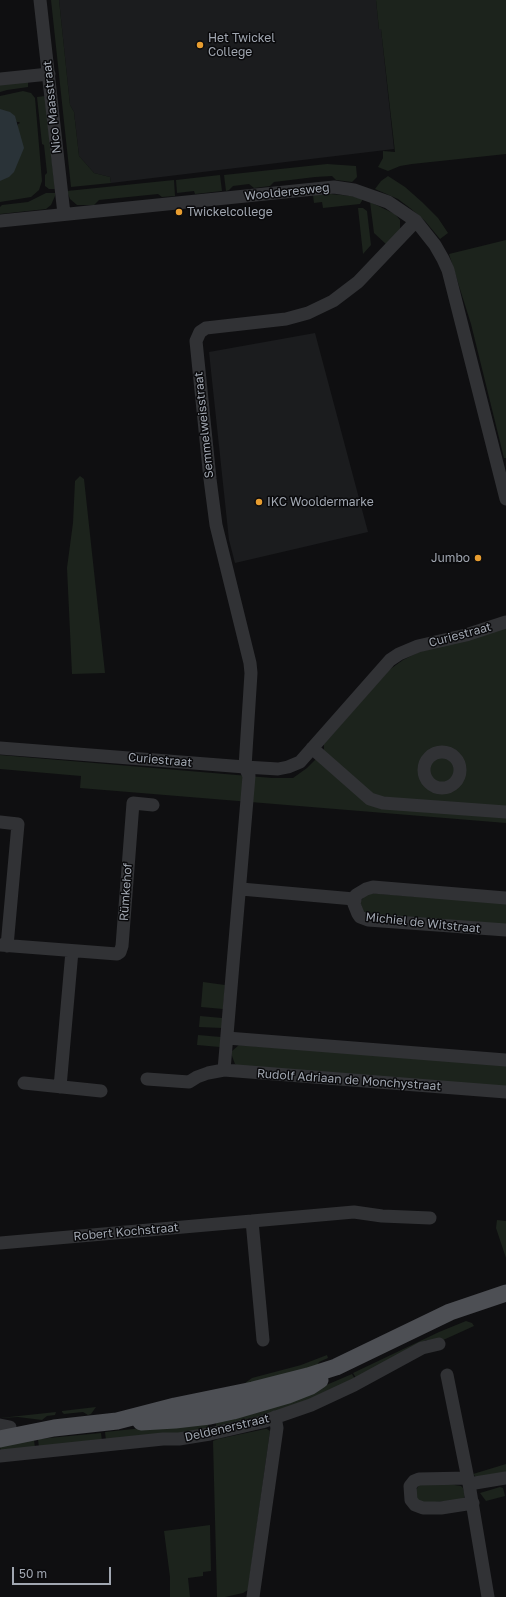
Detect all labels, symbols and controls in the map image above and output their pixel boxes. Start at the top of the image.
place label: Het Twickel College [208,31,275,59]
marker: Het Twickel College [195,40,205,50]
street label: Nico Maasstraat [40,60,64,154]
street label: Woolderesweg [244,180,330,204]
place label: Twickelcollege [187,205,273,219]
marker: Twickelcollege [174,207,184,217]
street label: Semmelweisstraat [191,371,217,479]
place label: IKC Wooldermarke [267,495,374,509]
marker: IKC Wooldermarke [254,497,264,507]
place label: Jumbo [431,551,470,565]
marker: Jumbo [473,553,483,563]
street label: Curiestraat [427,620,493,650]
street label: Curiestraat [127,750,193,770]
street label: Rümkehof [117,862,135,922]
street label: Michiel de Witstraat [365,910,481,936]
street label: Rudolf Adriaan de Monchystraat [256,1066,442,1094]
street label: Robert Kochstraat [73,1220,179,1244]
street label: Deldenerstraat [183,1411,271,1445]
scale bar [14,1559,113,1585]
text: 50 m [19,1566,47,1581]

